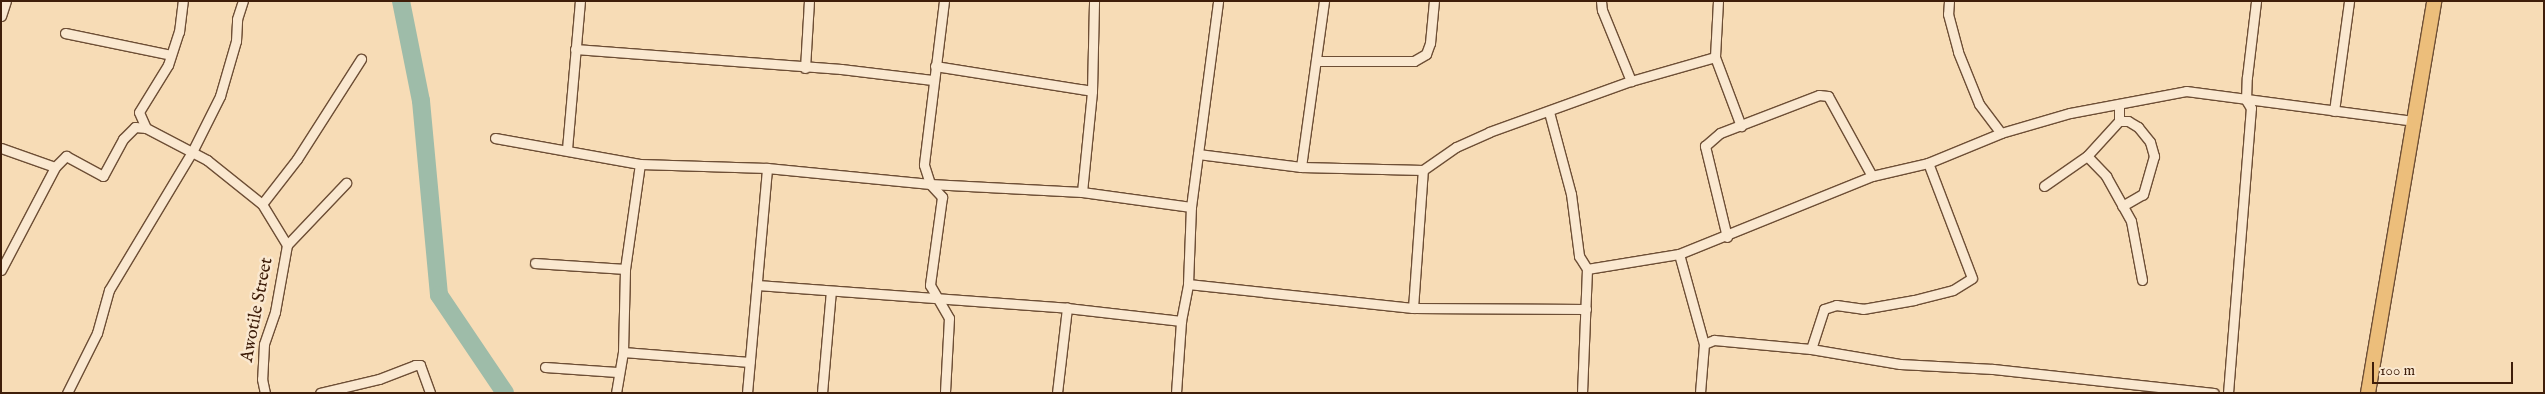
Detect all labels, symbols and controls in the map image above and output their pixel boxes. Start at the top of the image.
street label: Awotile Street [237,256,279,364]
scale bar [2375,352,2516,384]
text: 100 m [2380,361,2415,380]

